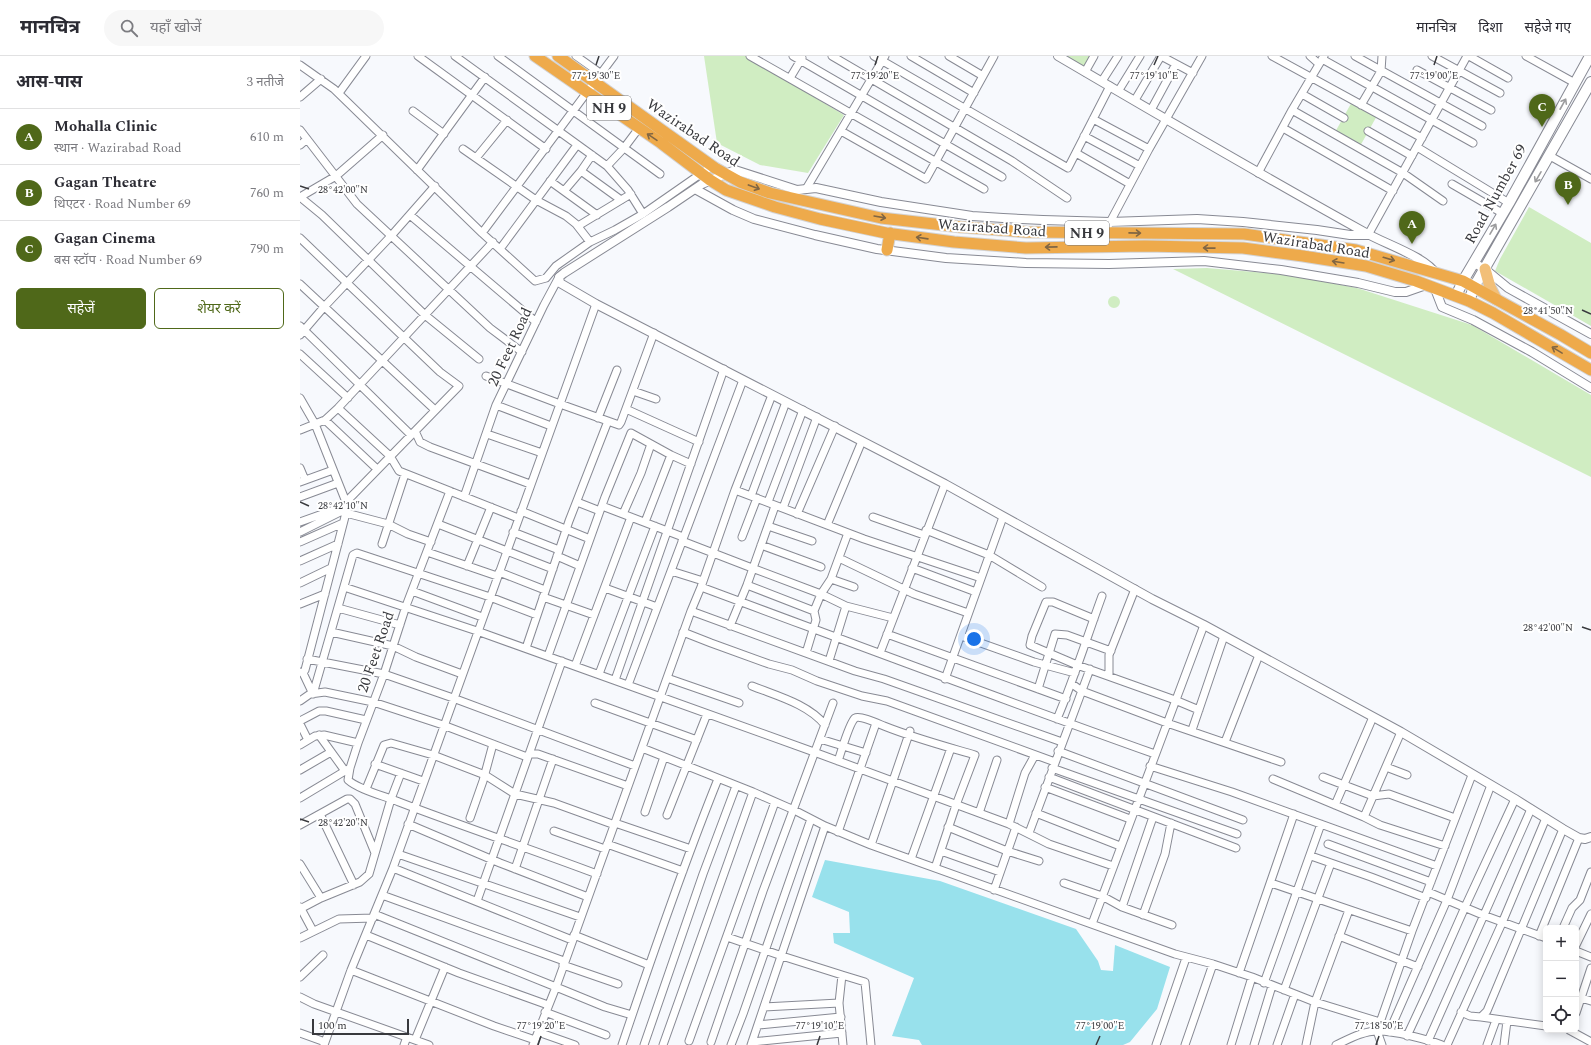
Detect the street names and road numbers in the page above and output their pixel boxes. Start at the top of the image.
street label: Wazirabad Road [642,93,744,173]
road number: NH 9 [587,96,631,120]
street label: Road Number 69 [1459,140,1533,248]
street label: Wazirabad Road [937,213,1047,243]
road number: NH 9 [1065,221,1109,245]
street label: Wazirabad Road [1261,225,1371,265]
street label: 20 Feet Road [482,304,538,390]
street label: 20 Feet Road [351,608,401,696]

